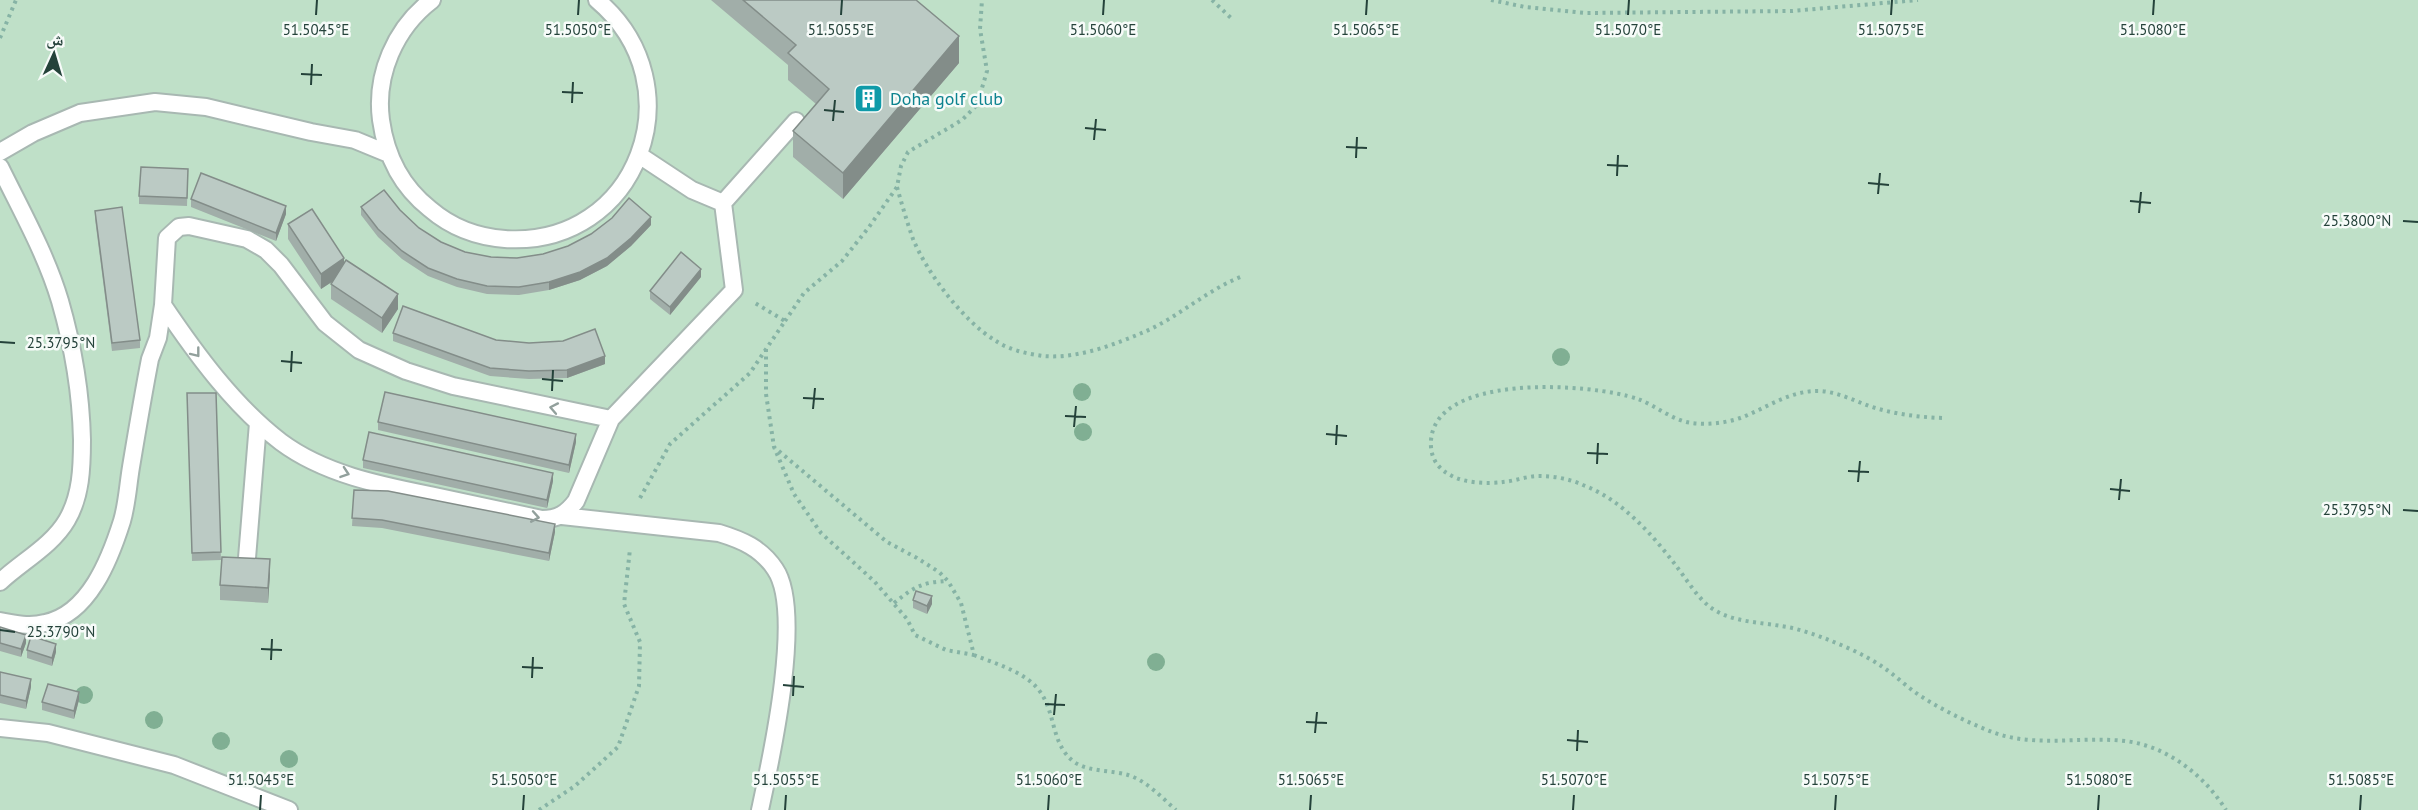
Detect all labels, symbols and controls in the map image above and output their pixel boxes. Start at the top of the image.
text: 51.5045°E [283,20,349,39]
text: 51.5050°E [545,20,611,39]
text: 51.5055°E [808,20,874,39]
text: 51.5060°E [1070,20,1136,39]
text: 51.5065°E [1333,20,1399,39]
text: 51.5070°E [1595,20,1661,39]
text: 51.5075°E [1858,20,1924,39]
text: 51.5080°E [2120,20,2186,39]
north arrow [24,24,84,84]
text: ش [46,28,64,50]
building icon: Doha golf club [853,82,885,114]
place label: Doha golf club [890,87,1003,110]
text: 25.3800°N [2323,211,2391,230]
text: 25.3795°N [27,333,95,352]
one-way arrow [189,346,200,357]
one-way arrow [550,402,560,415]
one-way arrow [339,466,350,479]
text: 25.3795°N [2323,500,2391,519]
one-way arrow [530,511,540,523]
text: 25.3790°N [27,622,95,641]
text: 51.5045°E [228,770,294,789]
text: 51.5050°E [491,770,557,789]
text: 51.5055°E [753,770,819,789]
text: 51.5060°E [1016,770,1082,789]
text: 51.5065°E [1278,770,1344,789]
text: 51.5070°E [1541,770,1607,789]
text: 51.5075°E [1803,770,1869,789]
text: 51.5080°E [2066,770,2132,789]
text: 51.5085°E [2328,770,2394,789]

